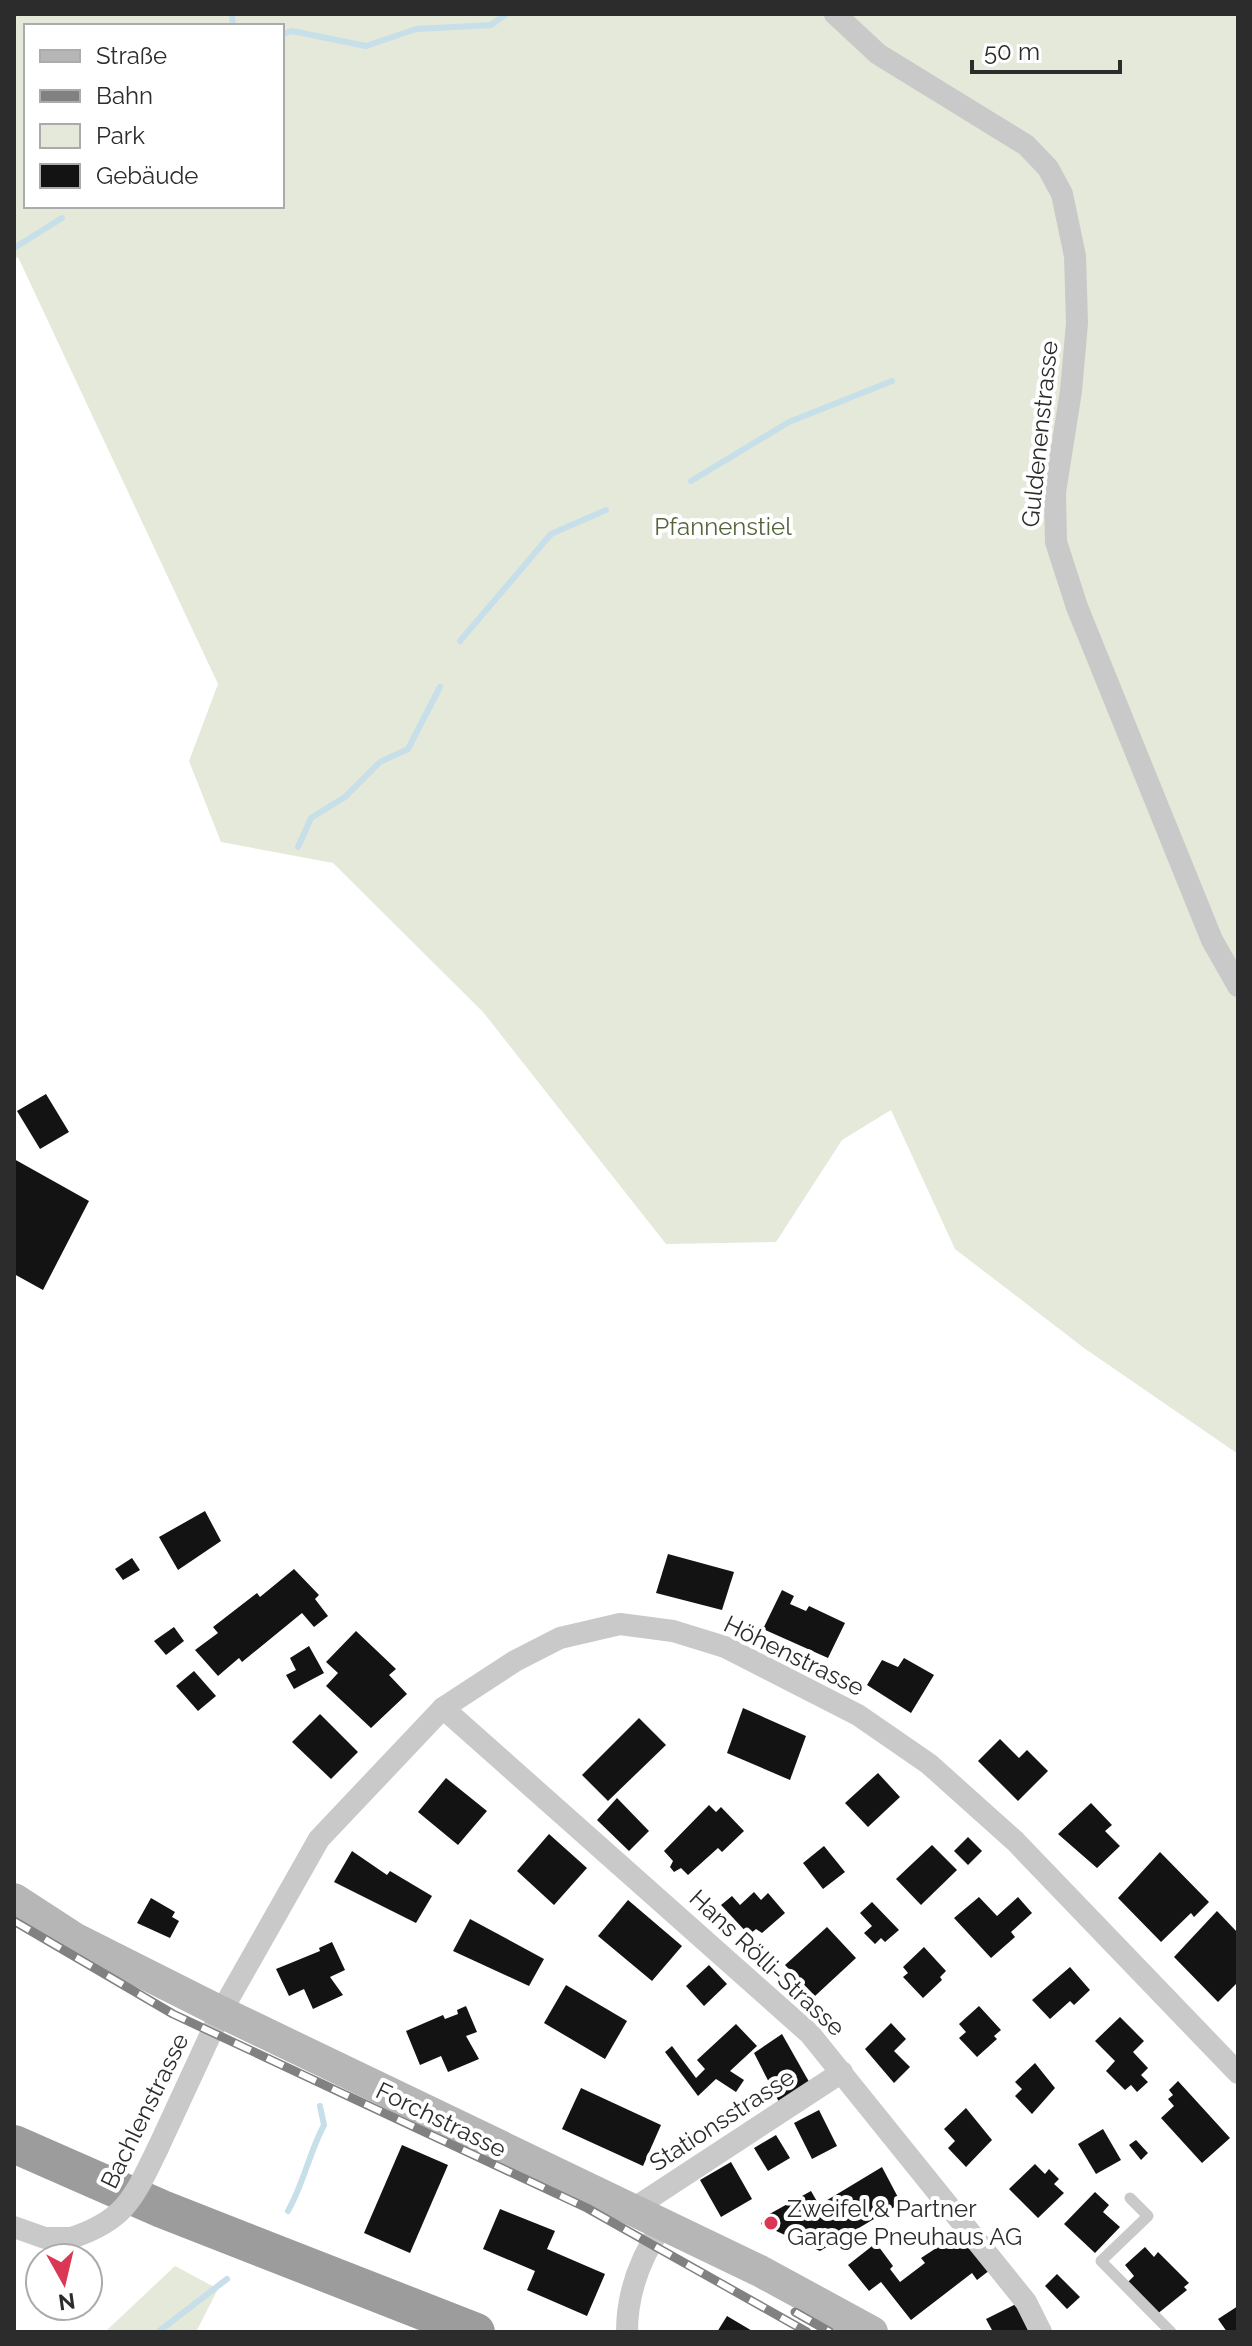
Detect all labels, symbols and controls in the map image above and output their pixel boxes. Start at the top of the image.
legend [24,24,284,208]
scale bar [972,24,1120,74]
text: 50 m [984,37,1040,66]
text: Straße [96,41,167,70]
text: Bahn [96,81,153,110]
text: Park [96,121,145,150]
text: Gebäude [96,161,198,190]
street label: Guldenenstrasse [1015,339,1064,529]
park label: Pfannenstiel [654,512,792,541]
street label: Höhenstrasse [719,1609,869,1702]
street label: Hans Rölli-Strasse [684,1883,851,2042]
street label: Bachlenstrasse [94,2028,195,2193]
street label: Stationsstrasse [644,2062,800,2177]
street label: Forchstrasse [371,2076,511,2164]
place label: Zweifel & Partner Garage Pneuhaus AG [787,2194,1022,2251]
marker: Zweifel & Partner Garage Pneuhaus AG [762,2214,780,2232]
north arrow [24,2242,104,2322]
text: N [57,2288,77,2316]

